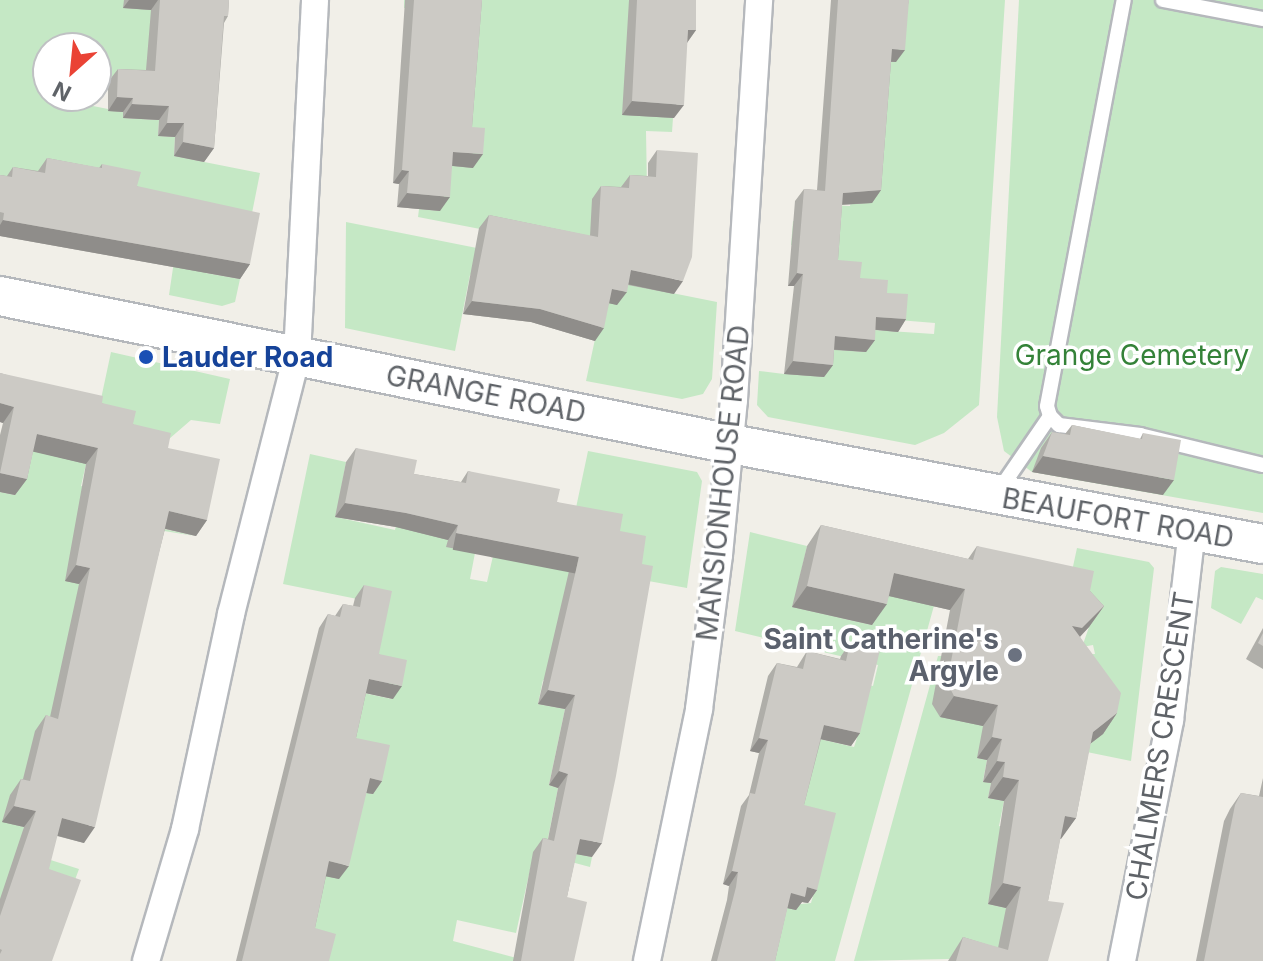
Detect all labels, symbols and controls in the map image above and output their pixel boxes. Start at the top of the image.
north arrow [32,32,112,112]
text: N [49,76,75,107]
street label: MANSIONHOUSE ROAD [690,323,756,643]
park label: Grange Cemetery [1015,338,1249,372]
place label: Lauder Road [162,340,333,374]
marker: Lauder Road [137,348,155,366]
street label: GRANGE ROAD [383,358,589,430]
street label: BEAUFORT ROAD [1000,481,1236,555]
street label: CHALMERS CRESCENT [1119,589,1201,903]
place label: Saint Catherine's Argyle [763,622,999,688]
marker: Saint Catherine's Argyle [1006,646,1024,664]

